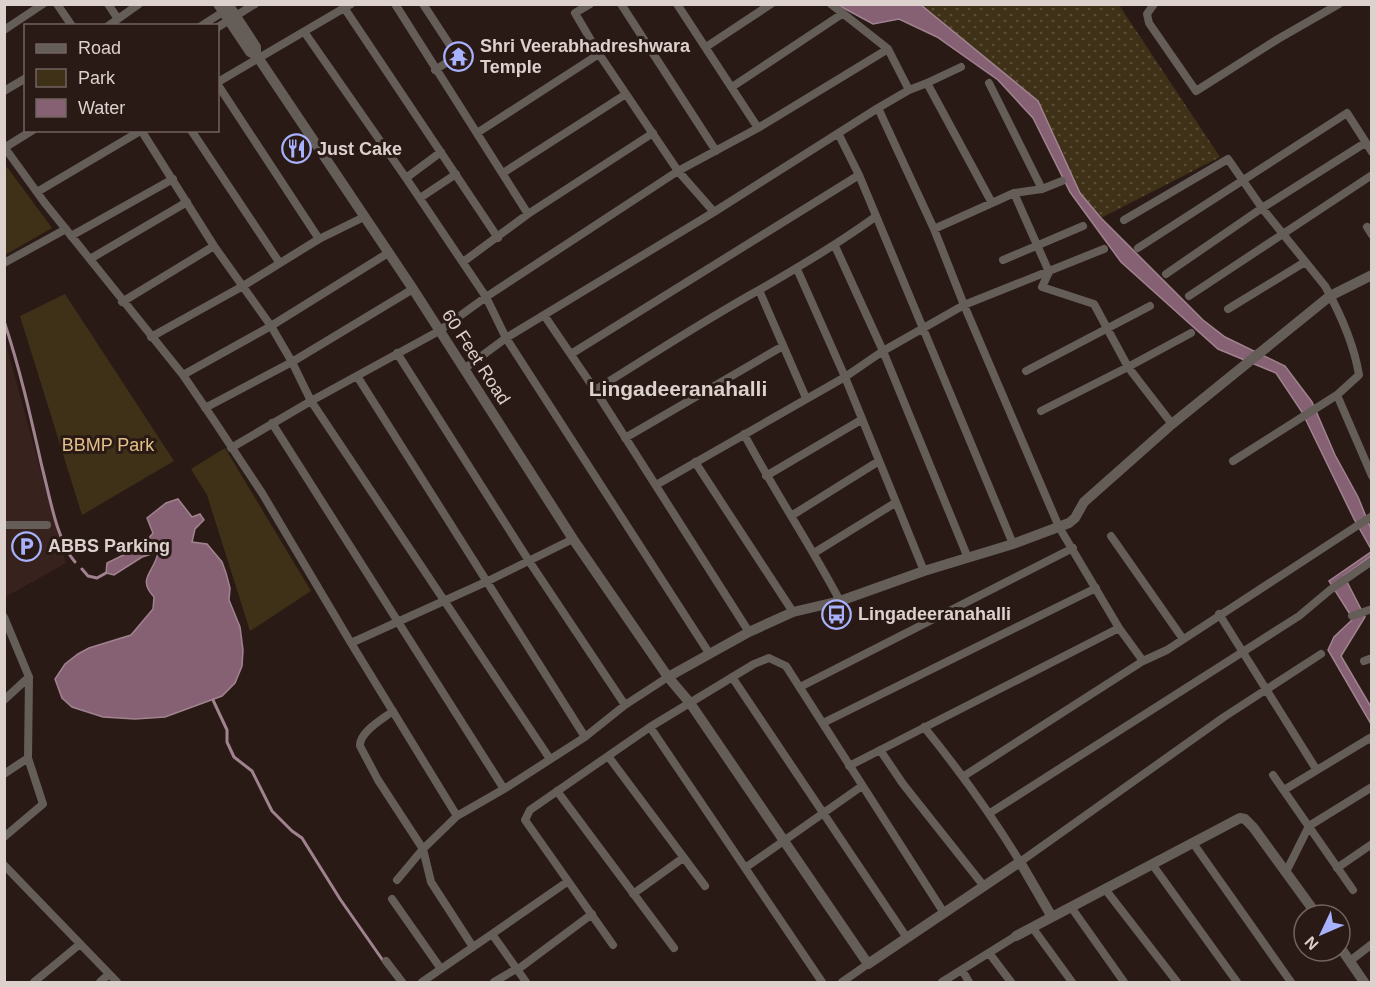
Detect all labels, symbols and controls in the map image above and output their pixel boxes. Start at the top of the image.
legend [24,24,219,132]
place label: Shri Veerabhadreshwara Temple [480,36,691,77]
text: Road [78,38,121,58]
temple icon: Shri Veerabhadreshwara Temple [443,40,475,72]
text: Park [78,68,116,88]
text: Water [78,98,125,118]
restaurant icon: Just Cake [280,133,312,165]
place label: Just Cake [317,139,402,159]
street label: 60 Feet Road [438,306,514,408]
district label: Lingadeeranahalli [589,377,767,400]
park label: BBMP Park [62,435,155,455]
parking icon: ABBS Parking [11,530,43,562]
place label: ABBS Parking [48,536,170,556]
bus stop icon: Lingadeeranahalli [821,598,853,630]
place label: Lingadeeranahalli [858,604,1011,624]
north arrow [1292,903,1352,963]
text: N [1301,933,1322,953]

